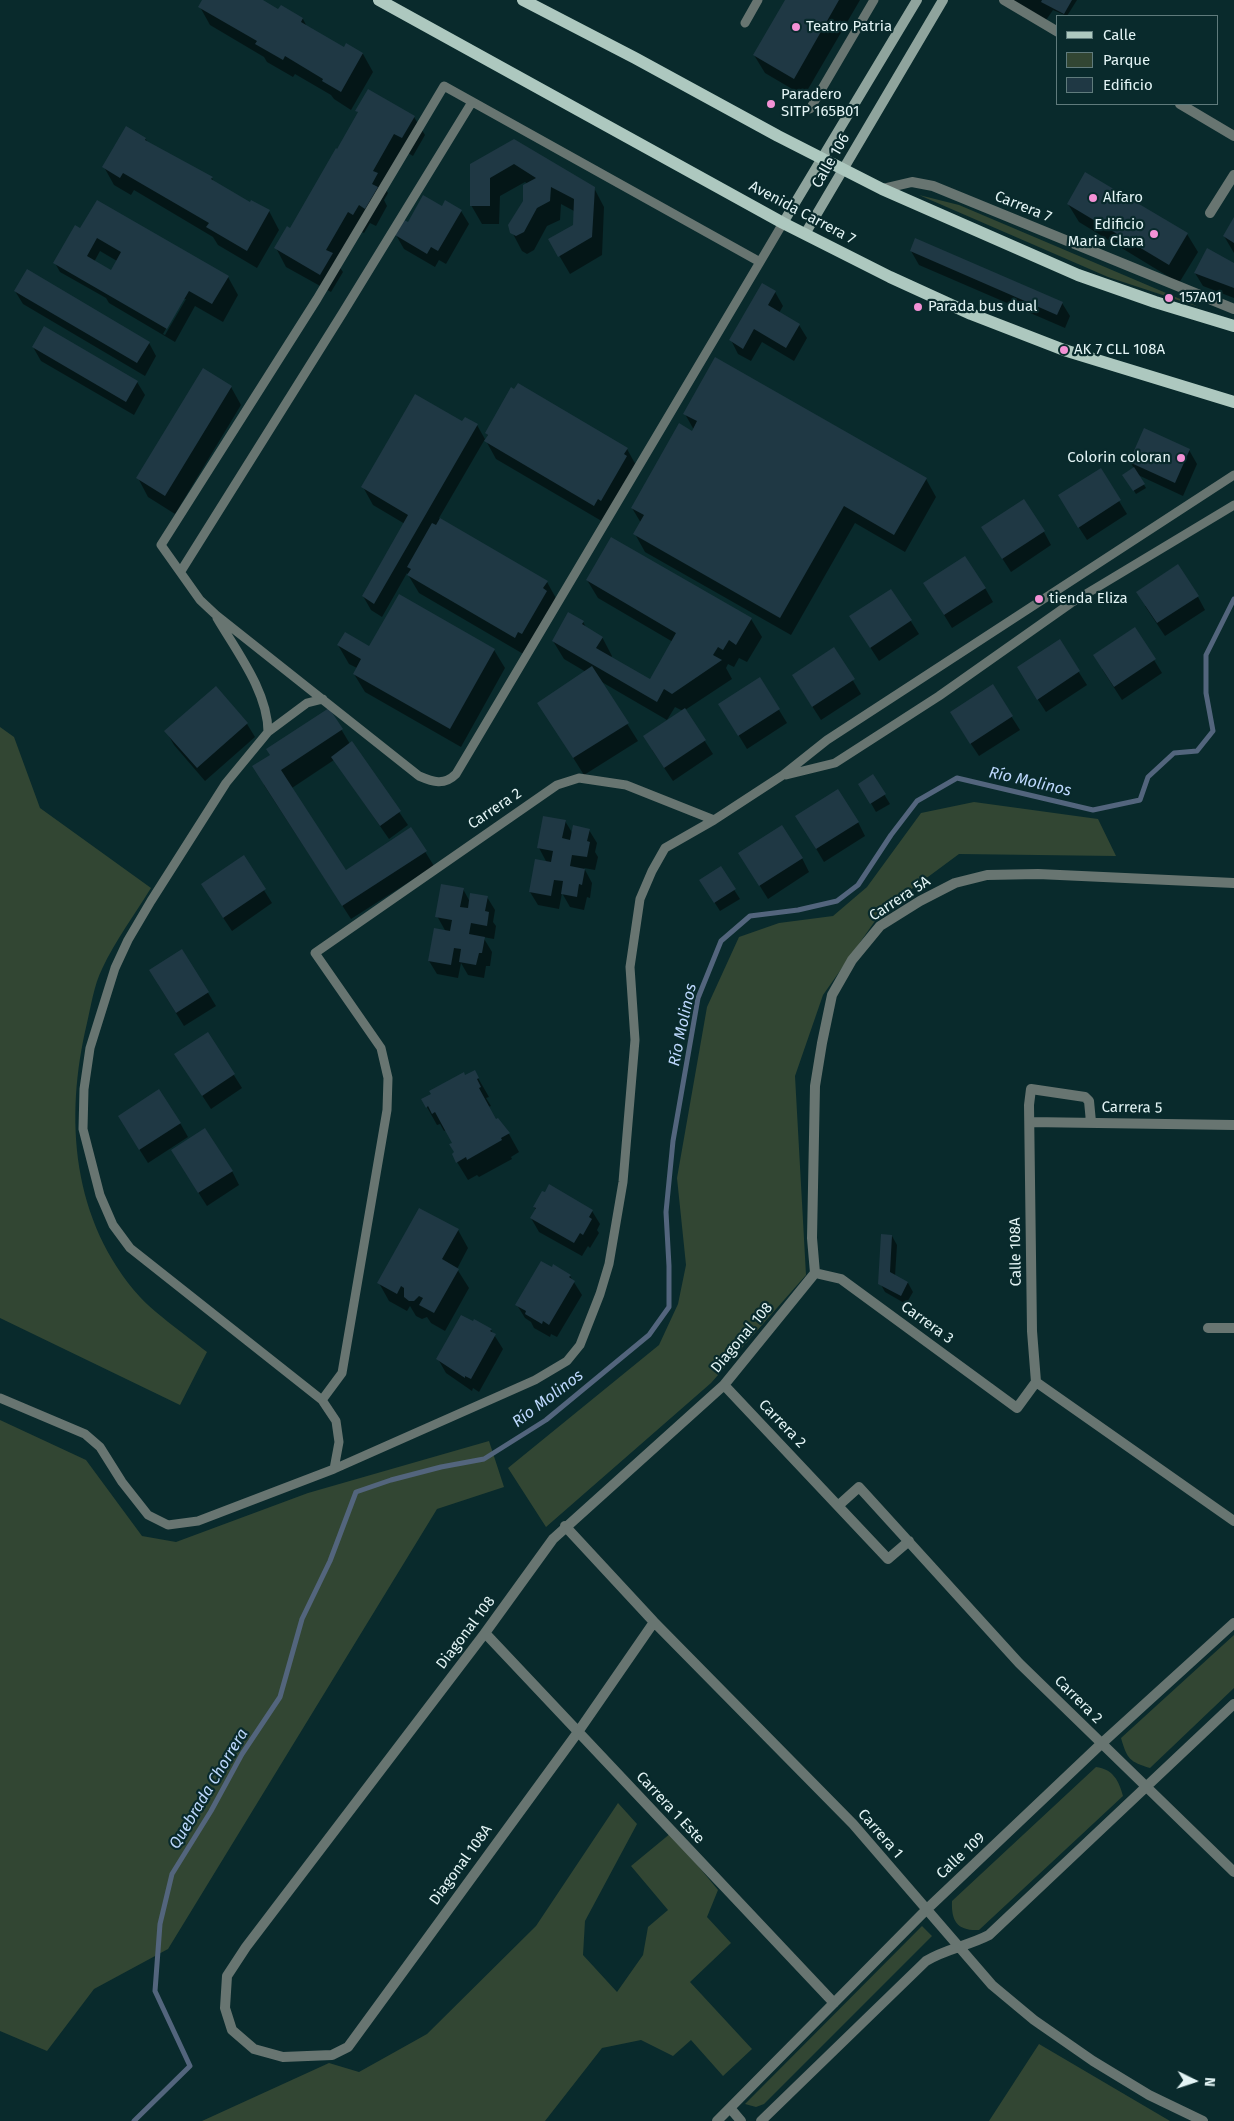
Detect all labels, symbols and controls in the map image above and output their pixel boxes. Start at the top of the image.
legend [1056,15,1219,105]
place label: Teatro Patria [806,18,892,36]
marker: Teatro Patria [790,21,802,33]
text: Calle [1103,26,1136,44]
text: Parque [1103,51,1150,69]
text: Edificio [1103,76,1153,94]
place label: Paradero SITP 165B01 [781,86,860,121]
marker: Paradero SITP 165B01 [765,98,777,110]
street label: Calle 106 [808,131,854,191]
street label: Avenida Carrera 7 [746,177,858,249]
street label: Carrera 7 [992,187,1054,227]
place label: Alfaro [1103,189,1143,207]
marker: Alfaro [1087,192,1099,204]
place label: Edificio Maria Clara [1068,216,1144,251]
marker: Edificio Maria Clara [1148,228,1160,240]
place label: 157A01 [1179,289,1222,307]
marker: 157A01 [1163,292,1175,304]
place label: Parada bus dual [928,298,1037,316]
marker: Parada bus dual [912,301,924,313]
place label: AK 7 CLL 108A [1074,341,1165,359]
marker: AK 7 CLL 108A [1058,344,1070,356]
place label: Colorin coloran [1067,449,1171,467]
marker: Colorin coloran [1175,452,1187,464]
place label: tienda Eliza [1049,590,1128,608]
marker: tienda Eliza [1033,593,1045,605]
water label: Río Molinos [987,763,1073,801]
street label: Carrera 2 [465,785,525,833]
street label: Carrera 5A [866,873,934,925]
water label: Río Molinos [665,982,701,1068]
street label: Carrera 5 [1102,1098,1162,1118]
street label: Calle 108A [1006,1217,1026,1287]
street label: Carrera 3 [897,1298,957,1348]
street label: Diagonal 108 [707,1299,777,1377]
water label: Río Molinos [509,1366,587,1432]
street label: Carrera 2 [754,1396,810,1452]
street label: Diagonal 108 [433,1593,499,1673]
street label: Carrera 2 [1050,1672,1106,1728]
water label: Quebrada Chorrera [165,1725,253,1853]
street label: Carrera 1 Este [632,1768,708,1848]
street label: Carrera 1 [854,1806,906,1862]
street label: Diagonal 108A [426,1821,496,1909]
street label: Calle 109 [933,1829,989,1883]
north arrow [1169,2056,1219,2106]
text: N [1201,2077,1218,2087]

